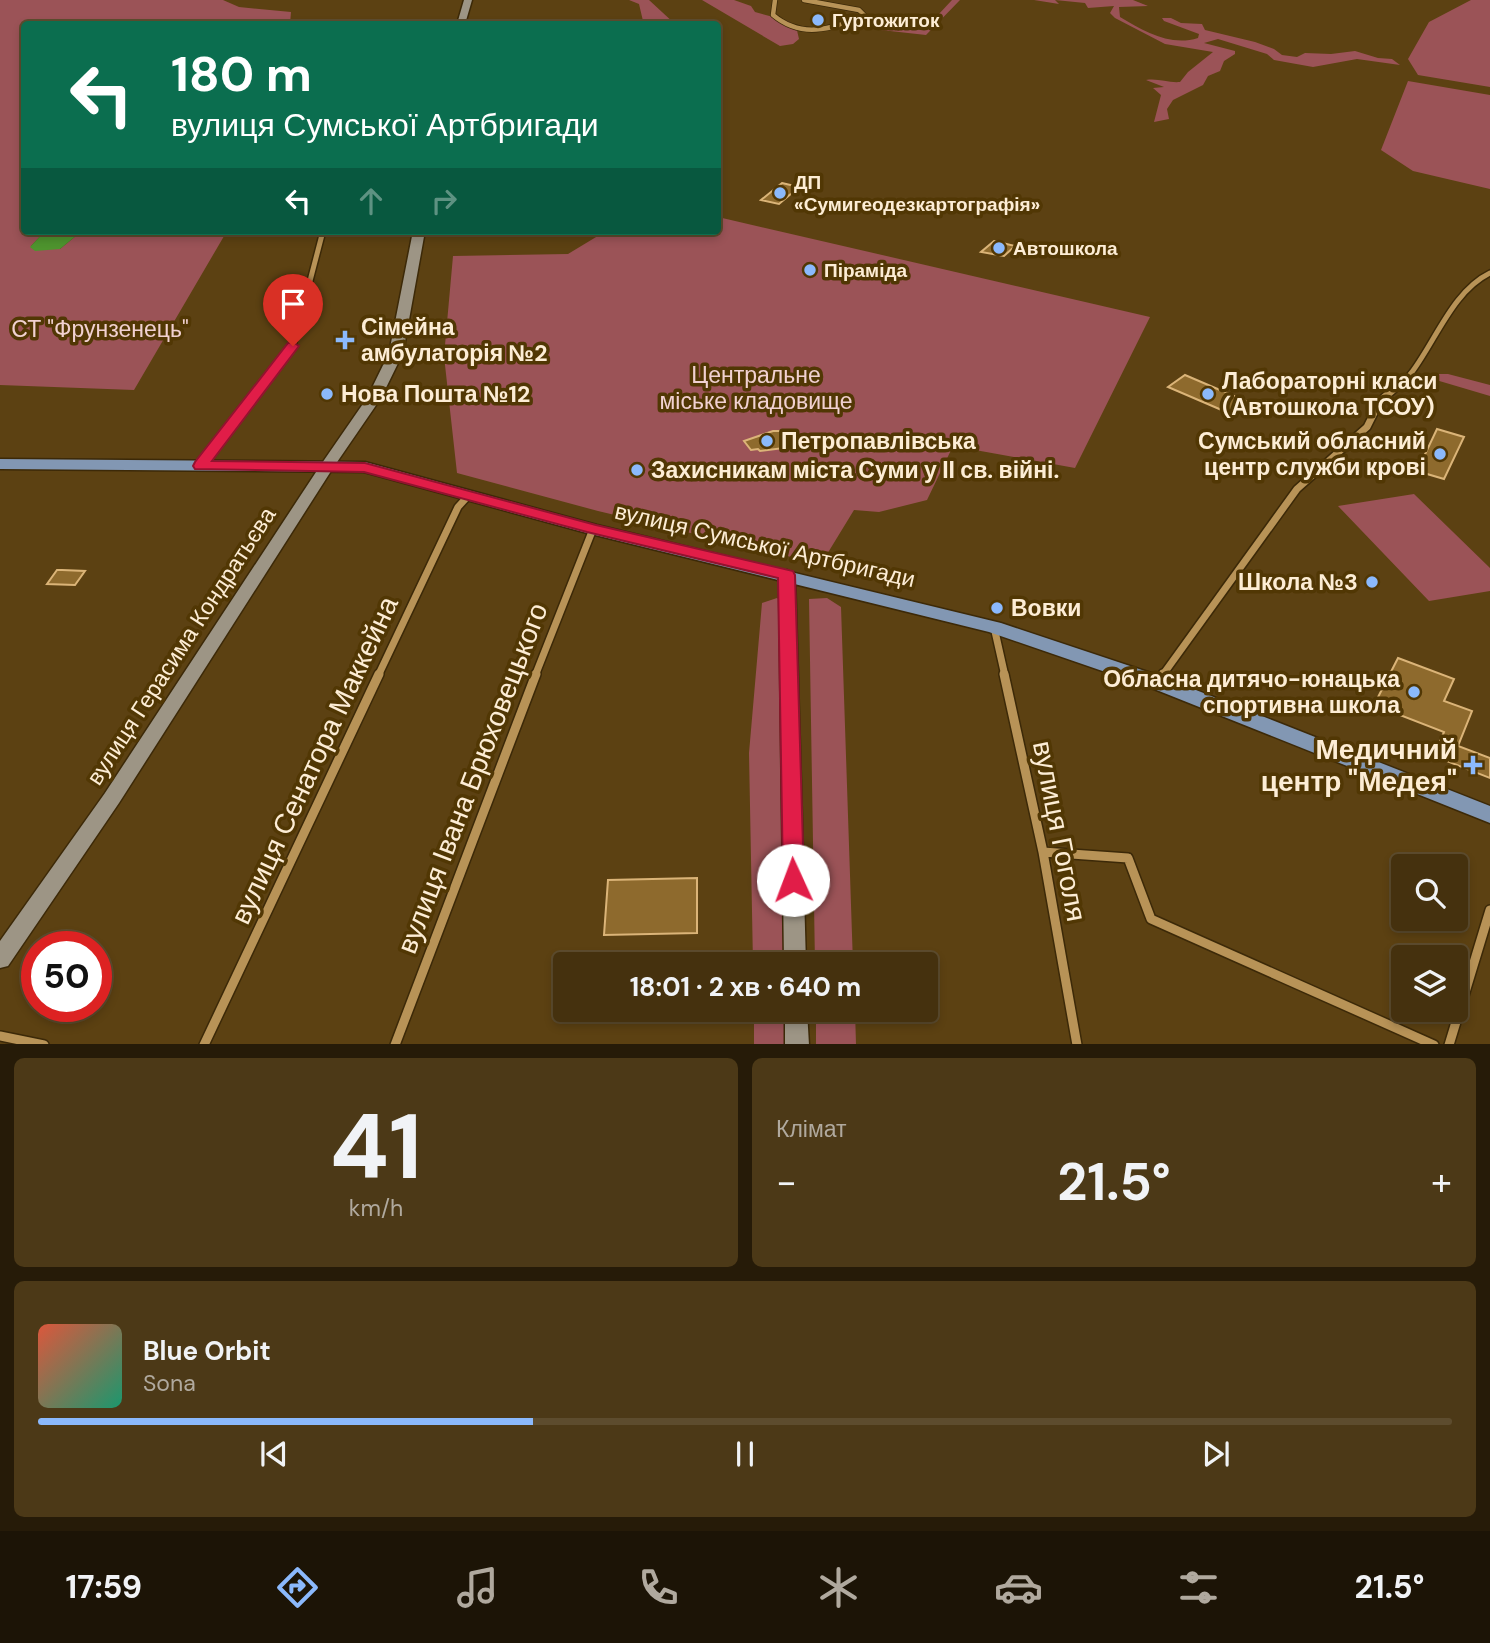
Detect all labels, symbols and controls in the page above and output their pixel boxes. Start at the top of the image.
place label: Гуртожиток [832,8,940,33]
marker: Гуртожиток [810,12,826,28]
text: 180 m [171,42,312,106]
icon: left [56,49,147,140]
text: вулиця Сумської Артбригади [171,104,599,146]
place label: ДП «Сумигеодезкартографія» [794,170,1040,217]
icon: left [279,182,317,220]
icon: ahead [352,182,390,220]
icon: right [425,182,463,220]
marker: ДП «Сумигеодезкартографія» [772,185,788,201]
place label: Автошкола [1013,236,1118,261]
marker: Автошкола [991,240,1007,256]
place label: Піраміда [824,258,908,283]
marker: Піраміда [802,262,818,278]
pin [263,274,323,346]
icon: arrive [274,285,312,323]
place label: Сімейна амбулаторія №2 [361,312,547,368]
park label: СТ "Фрунзенець" [11,314,189,344]
marker: Сімейна амбулаторія №2 [335,330,355,350]
park label: Центральне міське кладовище [660,360,852,416]
place label: Лабораторні класи (Автошкола ТСОУ) [1222,366,1437,422]
place label: Нова Пошта №12 [341,379,530,409]
marker: Нова Пошта №12 [319,386,335,402]
marker: Лабораторні класи (Автошкола ТСОУ) [1200,386,1216,402]
place label: Петропавлівська [781,426,976,456]
place label: Сумський обласний центр служби крові [1198,426,1426,482]
marker: Петропавлівська [759,433,775,449]
marker: Сумський обласний центр служби крові [1432,446,1448,462]
place label: Захисникам міста Суми у ІІ св. війні. [651,455,1059,485]
marker: Захисникам міста Суми у ІІ св. війні. [629,462,645,478]
street label: вулиця Сумської Артбригади [612,496,918,594]
street label: вулиця Герасима Кондратьєва [80,501,282,791]
place label: Школа №3 [1238,567,1358,597]
marker: Школа №3 [1364,574,1380,590]
street label: вулиця Сенатора Маккейна [222,590,407,930]
place label: Вовки [1011,593,1081,623]
street label: вулиця Івана Брюховецького [388,598,557,959]
marker: Вовки [989,600,1005,616]
place label: Обласна дитячо-юнацька спортивна школа [1103,664,1400,720]
marker: Обласна дитячо-юнацька спортивна школа [1406,684,1422,700]
place label: Медичний центр "Медея" [1261,731,1457,800]
street label: вулиця Гоголя [1024,738,1095,925]
marker: Медичний центр "Медея" [1463,755,1483,775]
position arrow [756,843,830,917]
map controls [1391,854,1468,1022]
button: search [1391,854,1468,931]
speed limit sign: 50 [21,931,112,1022]
button: layers [1391,945,1468,1022]
text: 18:01 · 2 хв · 640 m [630,970,861,1004]
text: 41 [330,1088,422,1206]
text: Клімат [776,1114,847,1144]
text: 21.5° [1057,1148,1171,1216]
text: − [776,1157,797,1207]
text: + [1431,1157,1452,1207]
text: km/h [349,1193,403,1223]
text: Blue Orbit [143,1334,271,1368]
text: Sona [143,1368,196,1398]
icon: previous [255,1435,293,1473]
icon: pause [726,1435,764,1473]
icon: next [1197,1435,1235,1473]
icon: directions [273,1563,322,1612]
icon: music [453,1563,502,1612]
icon: phone [634,1563,683,1612]
icon: climate [814,1563,863,1612]
icon: car [994,1563,1043,1612]
icon: filters [1174,1563,1223,1612]
text: 17:59 [66,1566,142,1608]
text: 21.5° [1355,1566,1424,1608]

